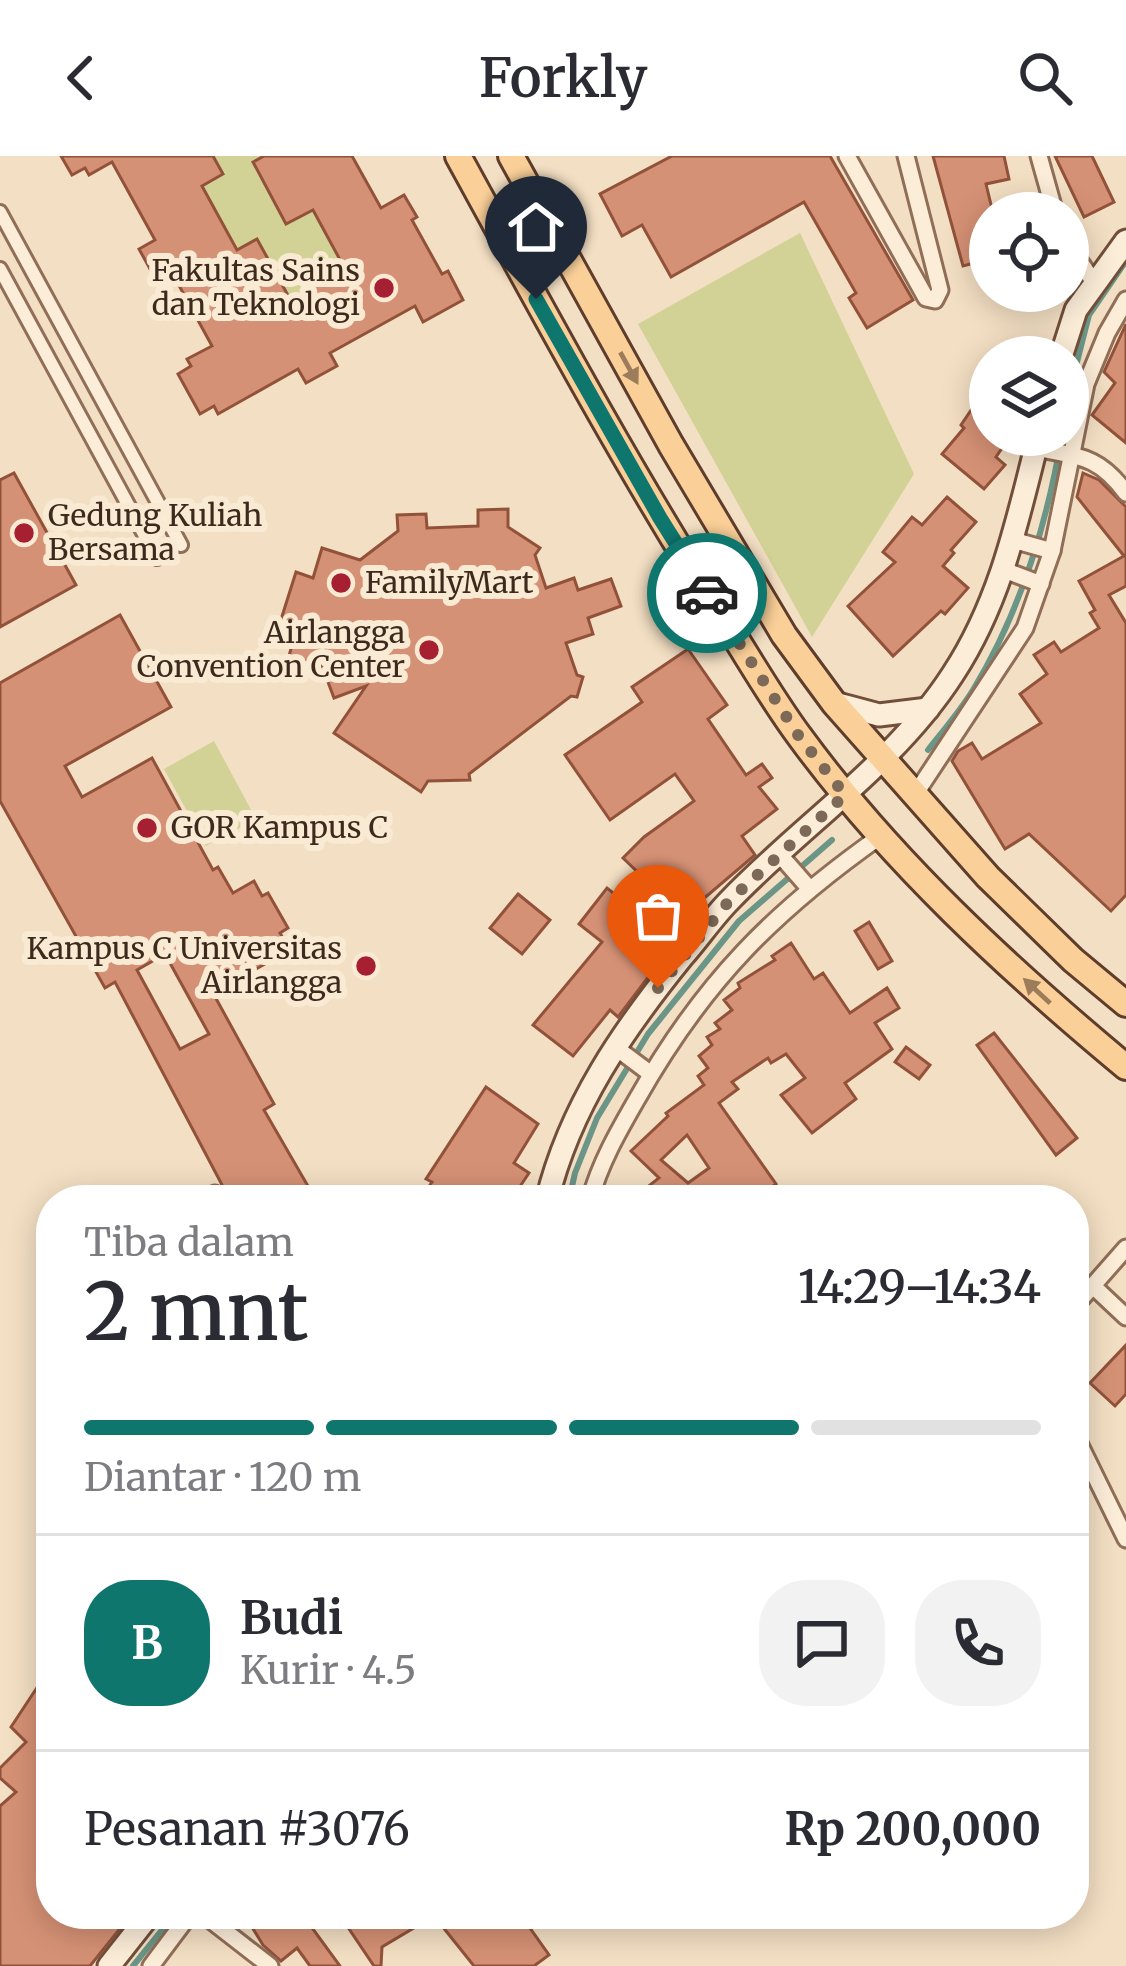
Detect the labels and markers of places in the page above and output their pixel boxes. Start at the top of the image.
pin [485,176,587,299]
place label: Fakultas Sains dan Teknologi [152,251,360,323]
marker: Fakultas Sains dan Teknologi [371,275,397,301]
place label: Gedung Kuliah Bersama [48,496,262,568]
marker: Gedung Kuliah Bersama [11,520,37,546]
place label: FamilyMart [365,563,534,601]
marker: FamilyMart [328,570,354,596]
place label: Airlangga Convention Center [137,613,405,685]
marker: Airlangga Convention Center [416,637,442,663]
place label: GOR Kampus C [171,808,388,846]
marker: GOR Kampus C [134,815,160,841]
pin [607,865,709,988]
place label: Kampus C Universitas Airlangga [27,929,342,1001]
marker: Kampus C Universitas Airlangga [353,953,379,979]

